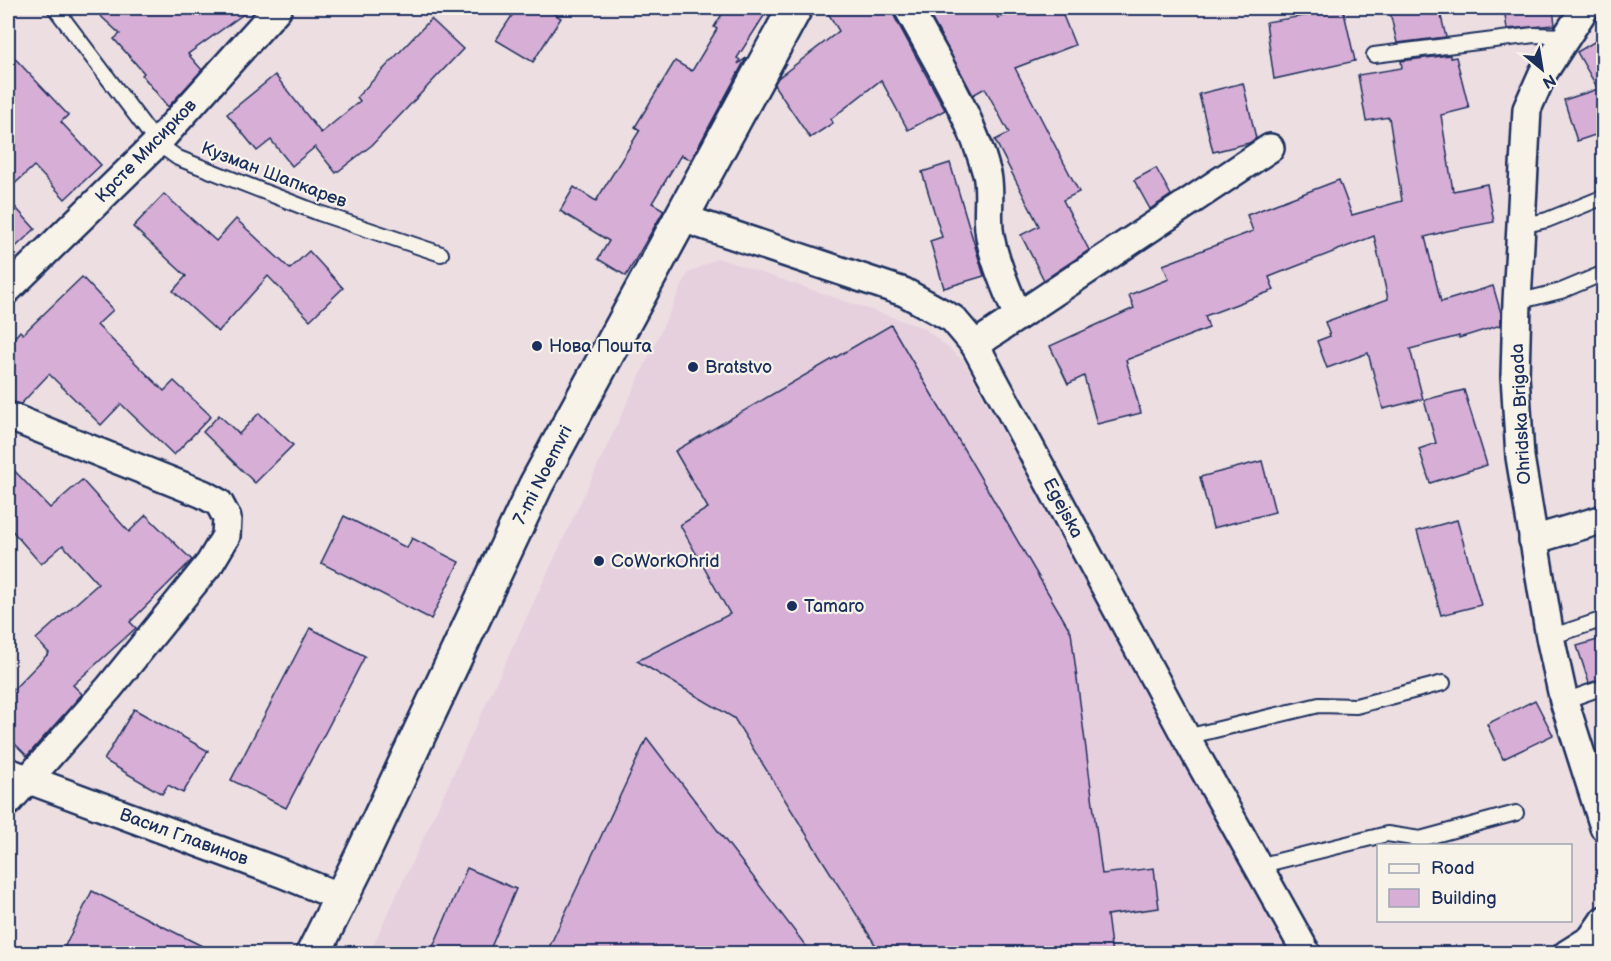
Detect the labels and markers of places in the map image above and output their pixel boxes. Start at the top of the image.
place label: Нова Пошта [549,336,652,357]
marker: Нова Пошта [530,339,544,353]
place label: Bratstvo [705,357,772,378]
marker: Bratstvo [686,360,700,374]
place label: CoWorkOhrid [611,551,720,572]
marker: CoWorkOhrid [592,554,606,568]
place label: Tamaro [804,596,865,617]
marker: Tamaro [785,599,799,613]

